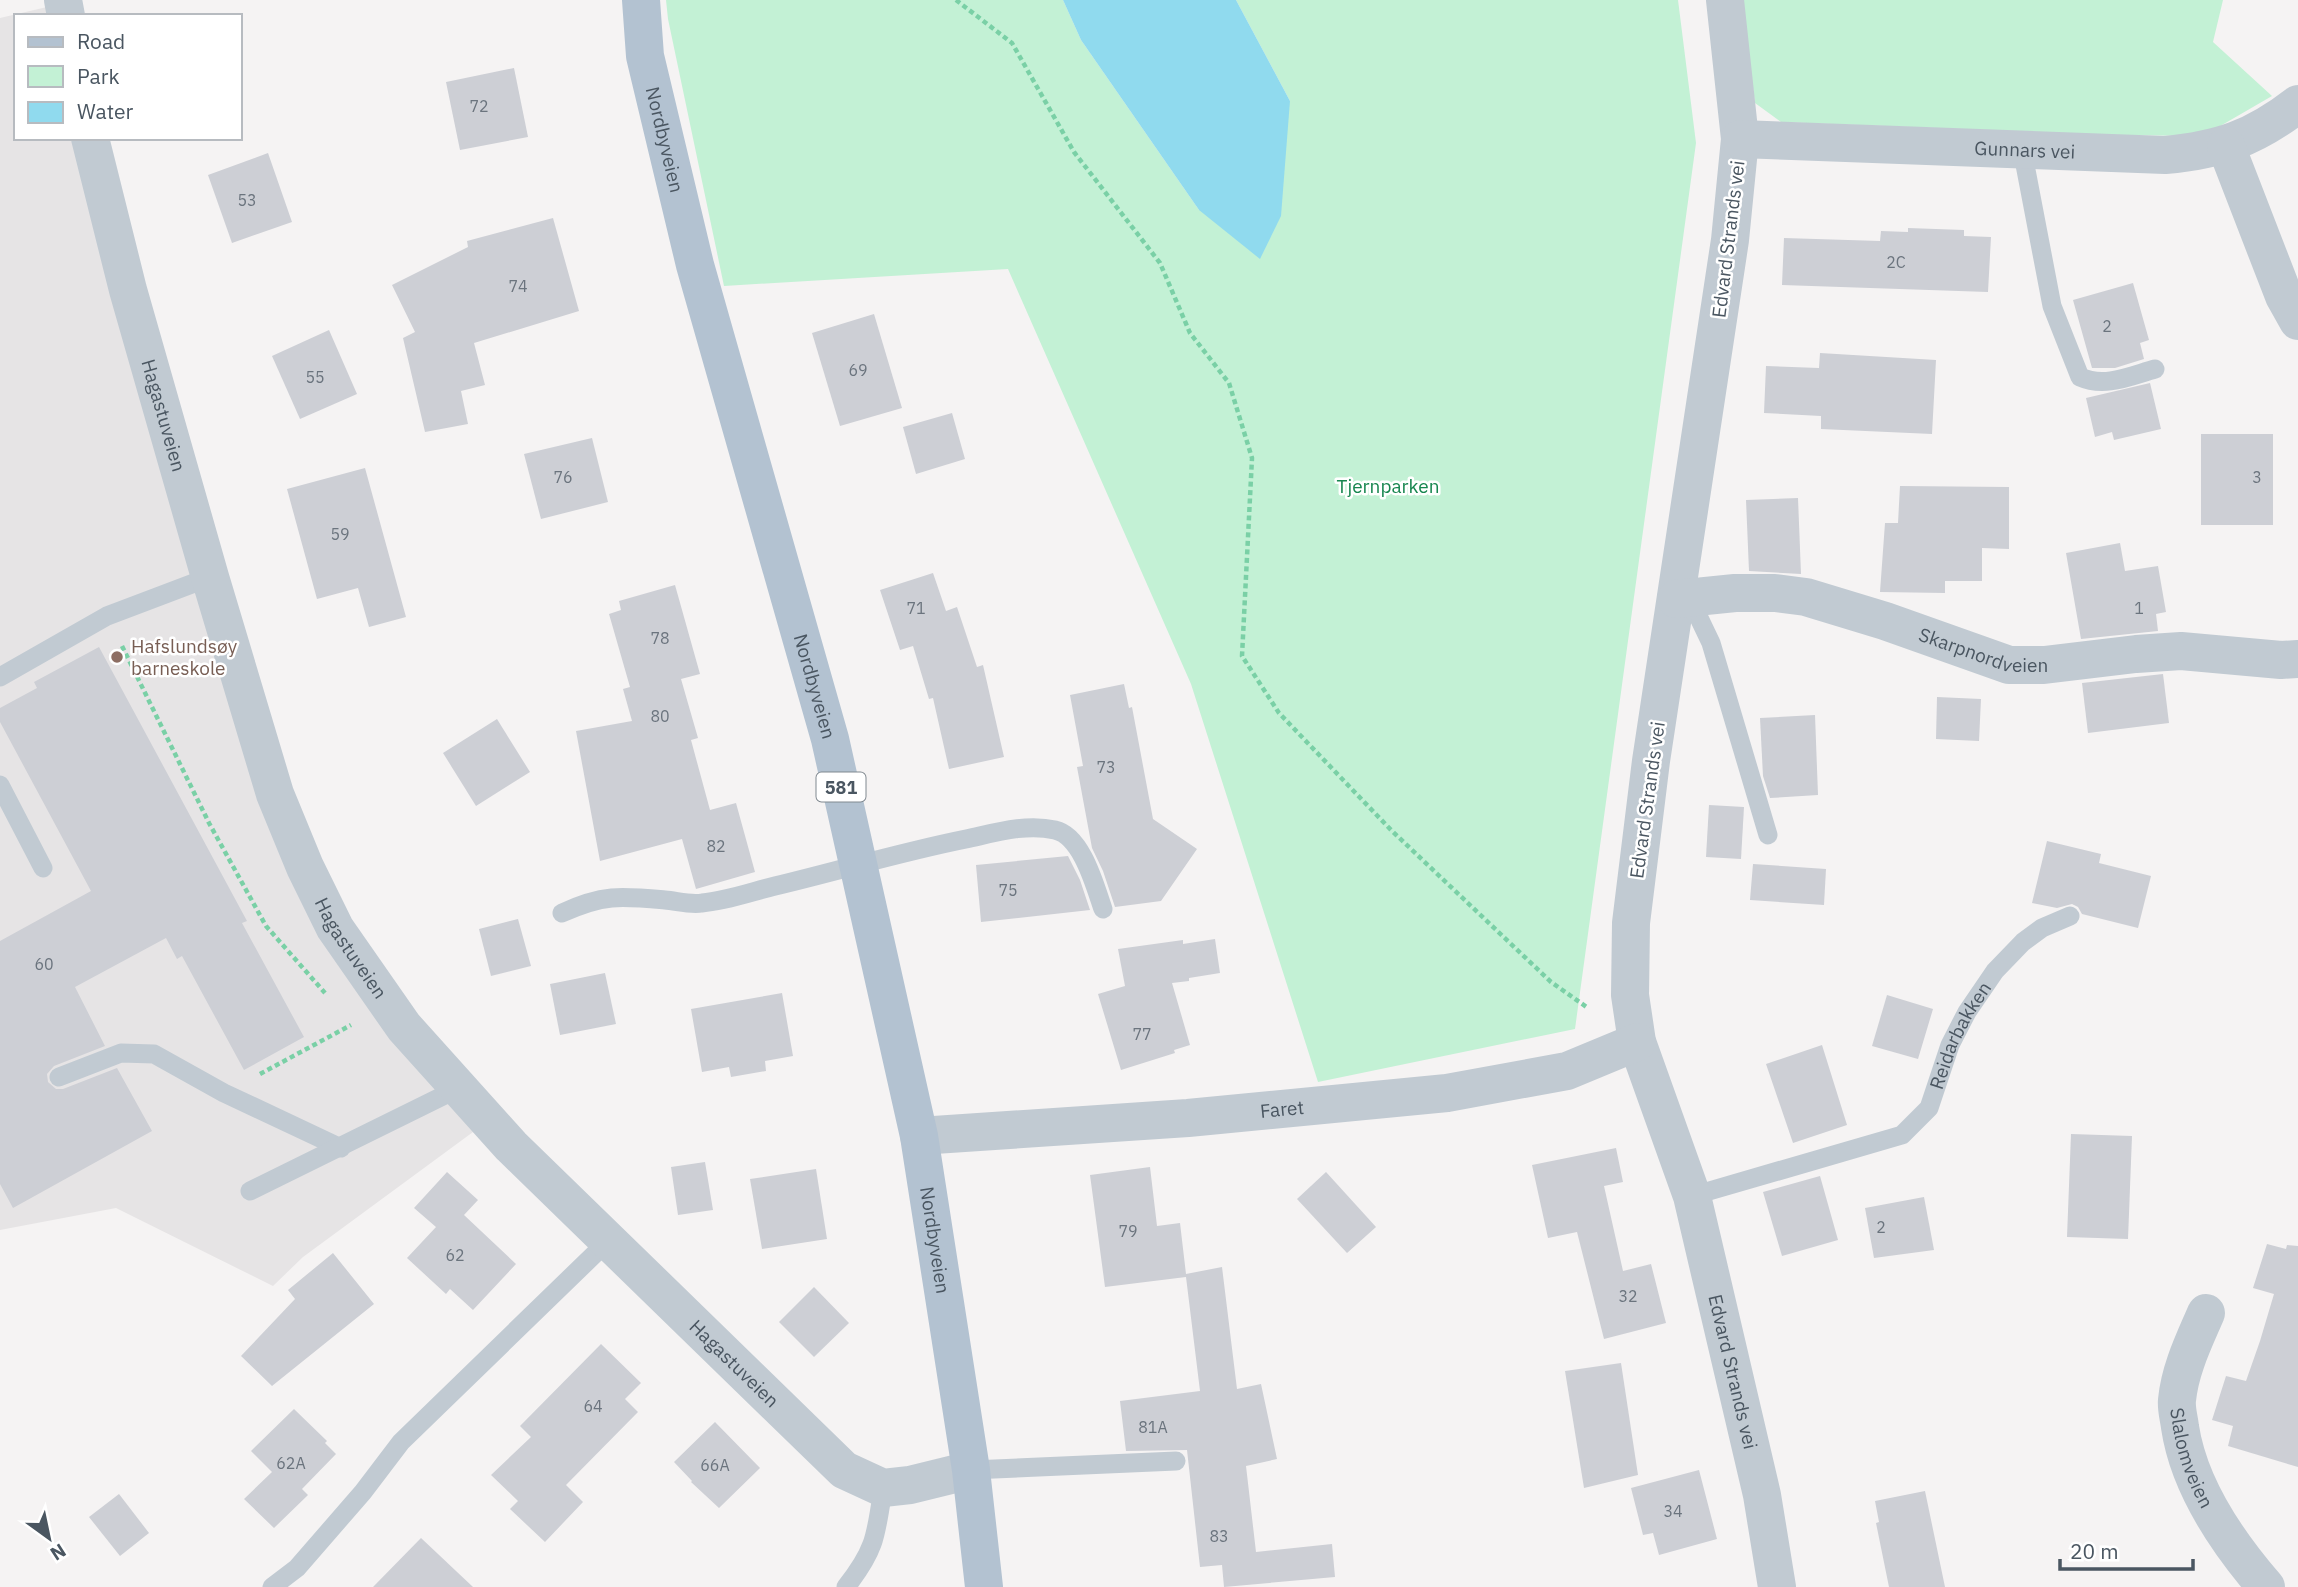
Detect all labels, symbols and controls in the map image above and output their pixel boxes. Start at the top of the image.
legend [14,14,242,140]
text: Road [77,27,125,55]
text: Park [77,62,120,90]
street label: Nordbyveien [641,84,689,195]
house number: 72 [469,96,489,116]
text: Water [77,97,134,125]
street label: Gunnars vei [1974,136,2076,164]
street label: Edvard Strands vei [1706,159,1750,319]
house number: 53 [237,190,257,210]
house number: 2C [1886,252,1906,272]
house number: 74 [508,276,528,296]
house number: 2 [2102,316,2112,336]
street label: Hagastuveien [136,356,191,474]
house number: 69 [848,360,868,380]
house number: 55 [305,367,325,387]
house number: 76 [553,467,573,487]
house number: 3 [2252,467,2262,487]
park label: Tjernparken [1337,474,1439,498]
house number: 59 [330,524,350,544]
house number: 71 [906,598,926,618]
house number: 1 [2134,598,2144,618]
street label: Skarpnordveien [1916,622,2048,677]
house number: 78 [650,628,670,648]
street label: Nordbyveien [789,631,841,741]
place label: Hafslundsøy barneskole [131,634,238,680]
marker: Hafslundsøy barneskole [109,649,125,665]
house number: 80 [650,706,670,726]
street label: Edvard Strands vei [1624,720,1670,880]
house number: 73 [1096,757,1116,777]
road number: 581 [816,772,866,802]
house number: 82 [706,836,726,856]
house number: 75 [998,880,1018,900]
street label: Hagastuveien [310,893,393,1003]
house number: 60 [34,954,54,974]
street label: Reidarbakken [1924,977,1996,1092]
house number: 77 [1132,1024,1152,1044]
street label: Faret [1259,1095,1305,1123]
street label: Nordbyveien [915,1185,955,1295]
house number: 2 [1876,1217,1886,1237]
house number: 79 [1118,1221,1138,1241]
house number: 62 [445,1245,465,1265]
house number: 32 [1618,1286,1638,1306]
street label: Edvard Strands vei [1703,1292,1763,1452]
street label: Hagastuveien [684,1314,784,1412]
house number: 64 [583,1396,603,1416]
street label: Slalomveien [2165,1406,2219,1512]
house number: 81A [1138,1417,1168,1437]
house number: 62A [276,1453,306,1473]
house number: 66A [700,1455,730,1475]
house number: 34 [1663,1501,1683,1521]
north arrow [14,1503,84,1573]
house number: 83 [1209,1526,1229,1546]
scale bar [2060,1528,2193,1572]
text: 20 m [2070,1537,2119,1565]
text: N [46,1538,71,1566]

